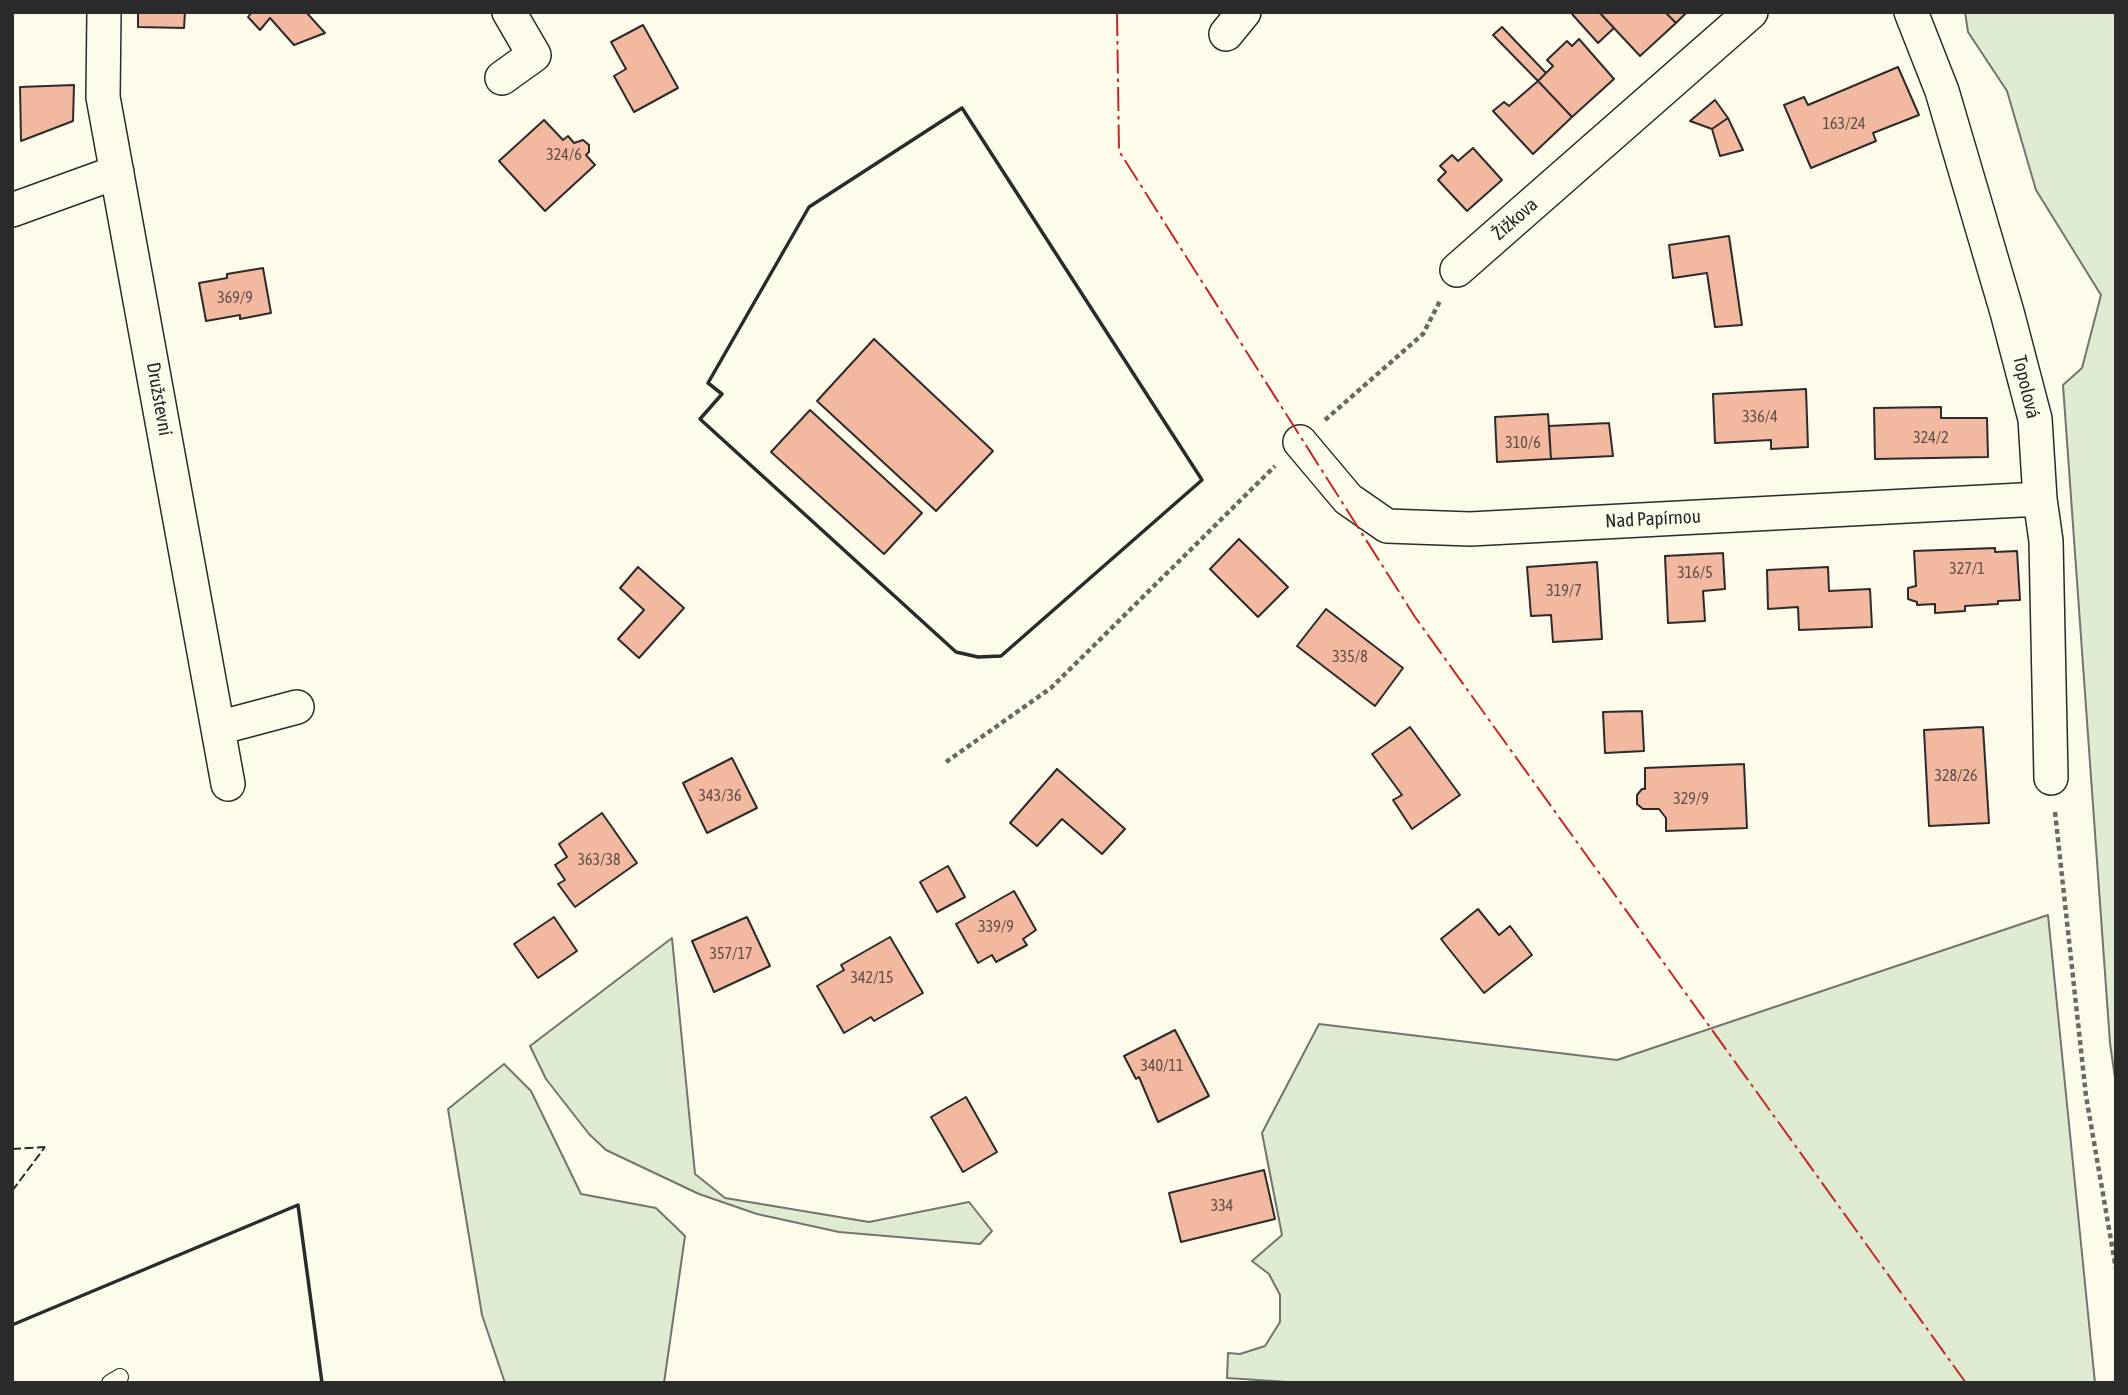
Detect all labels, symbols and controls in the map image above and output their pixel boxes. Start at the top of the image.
house number: 163/24 [1822,114,1866,134]
house number: 324/6 [546,145,582,165]
street label: Žižkova [1488,193,1542,245]
house number: 369/9 [217,288,253,308]
street label: Topolová [2008,353,2044,421]
street label: Družstevní [141,361,177,437]
house number: 336/4 [1742,407,1778,427]
house number: 324/2 [1913,428,1949,448]
house number: 310/6 [1505,433,1541,453]
street label: Nad Papírnou [1605,505,1701,533]
house number: 327/1 [1949,559,1985,579]
house number: 316/5 [1677,563,1713,583]
house number: 319/7 [1546,581,1582,601]
house number: 335/8 [1332,647,1368,667]
house number: 328/26 [1934,766,1978,786]
house number: 343/36 [698,786,742,806]
house number: 329/9 [1673,789,1709,809]
house number: 363/38 [577,850,621,870]
house number: 339/9 [978,917,1014,937]
house number: 357/17 [709,944,753,964]
house number: 342/15 [850,968,894,988]
house number: 340/11 [1140,1056,1184,1076]
house number: 334 [1211,1196,1233,1216]

